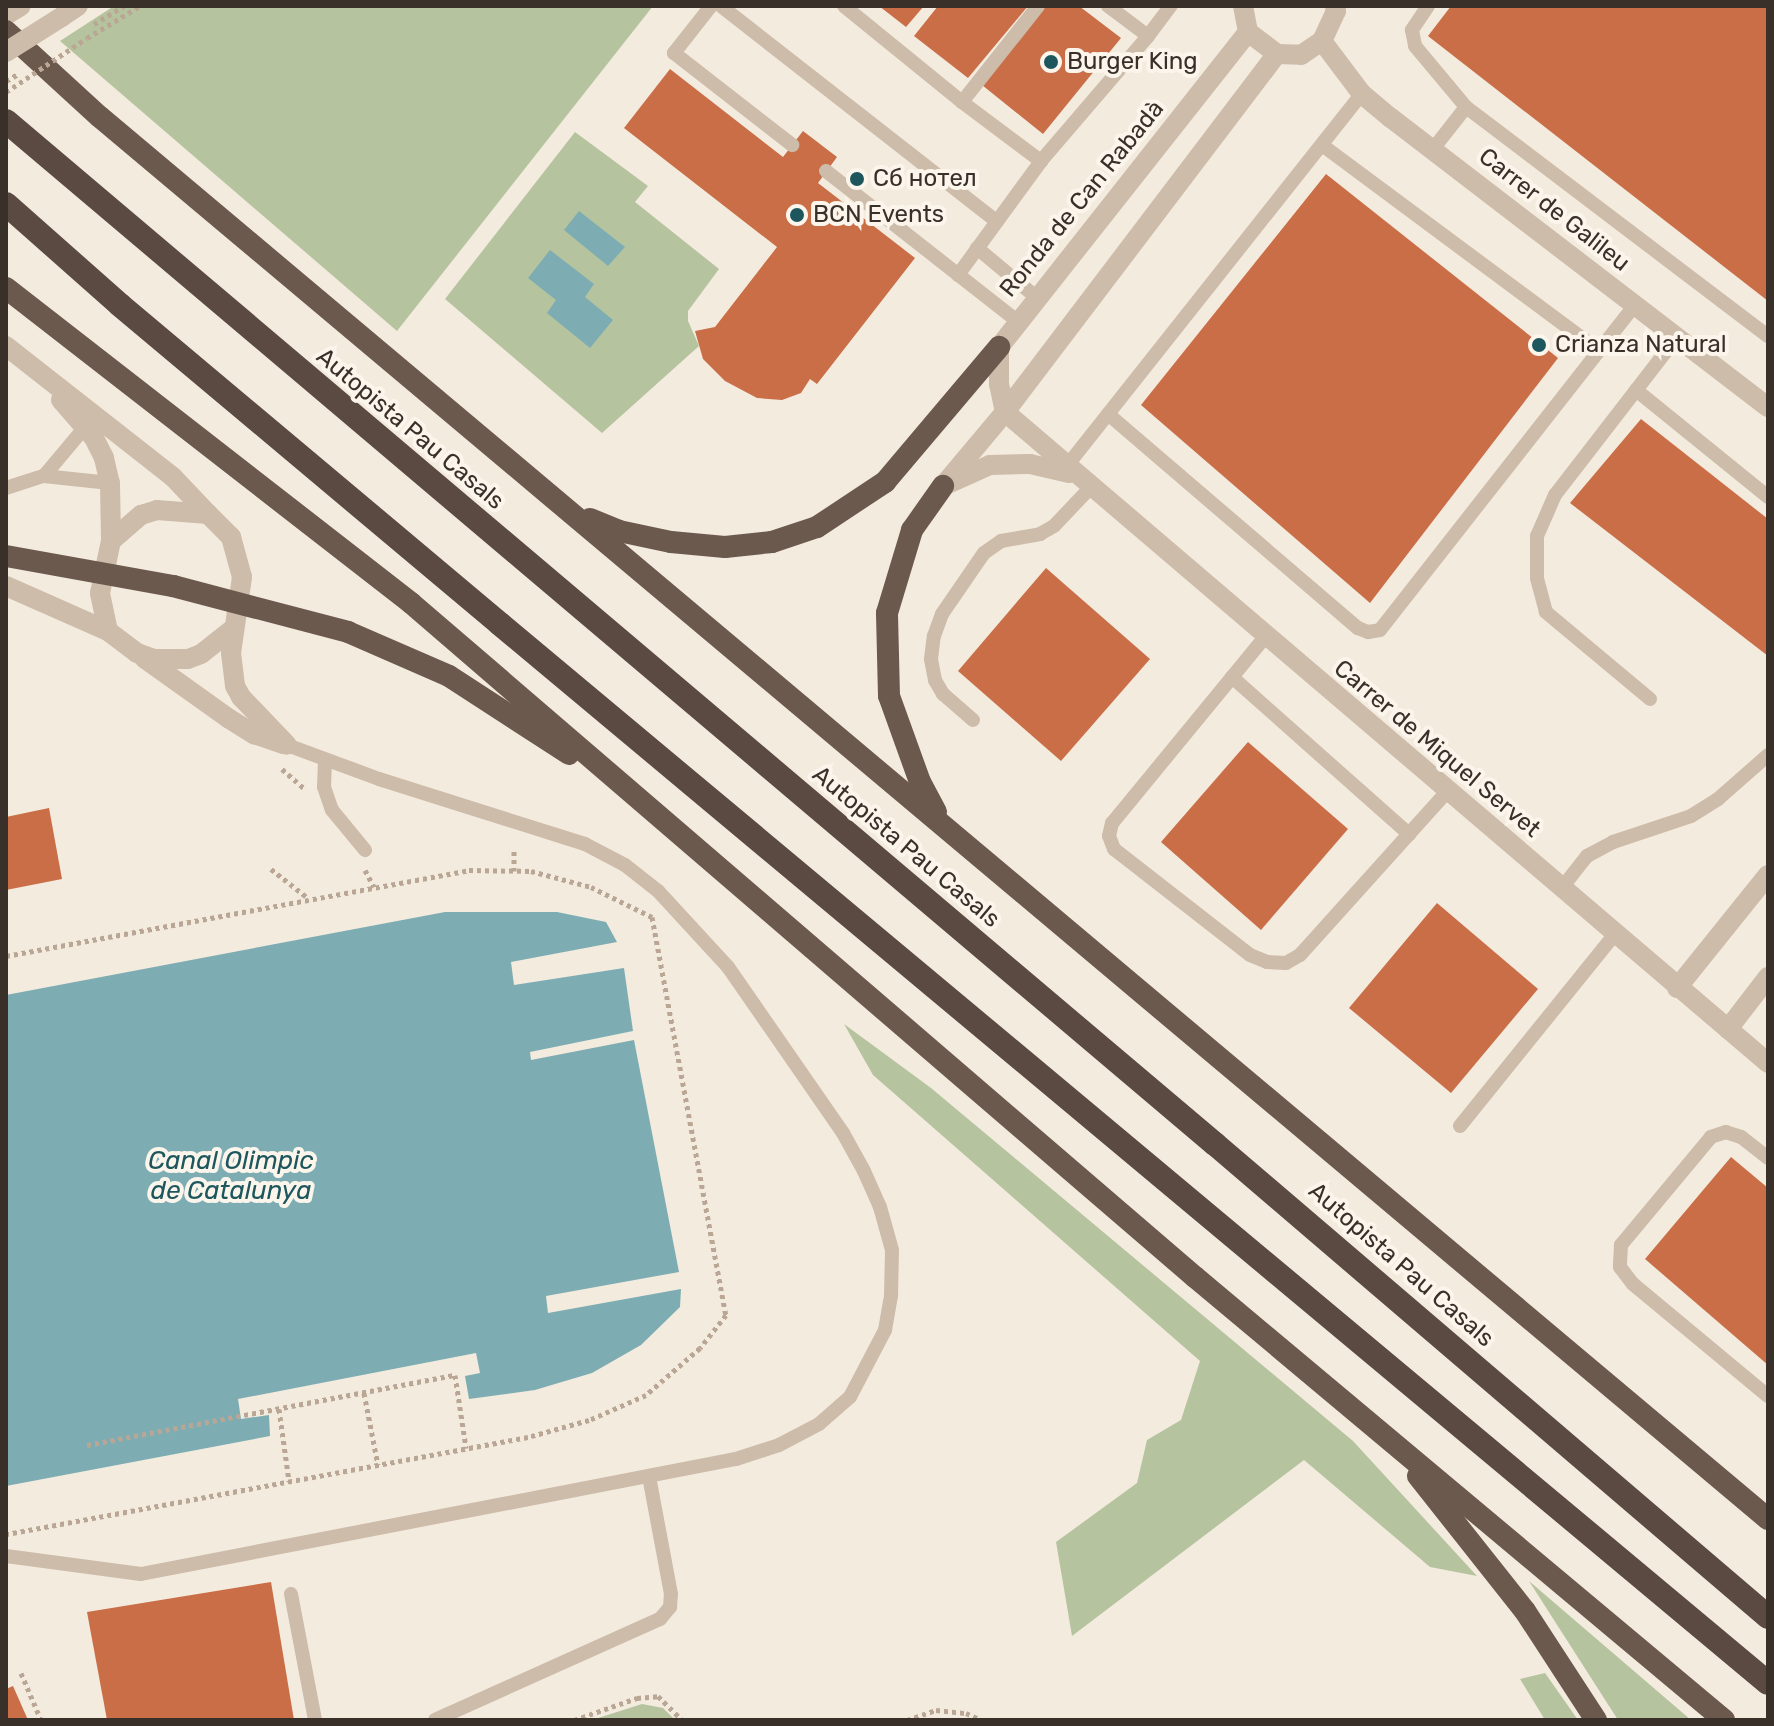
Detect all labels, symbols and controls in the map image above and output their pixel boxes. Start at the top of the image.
place label: Burger King [1067,48,1198,76]
marker: Burger King [1042,53,1060,71]
street label: Ronda de Can Rabadà [994,95,1170,303]
street label: Carrer de Galileu [1473,142,1635,278]
place label: Сб нотел [873,165,977,193]
marker: Сб нотел [848,170,866,188]
place label: BCN Events [813,201,944,229]
marker: BCN Events [788,206,806,224]
place label: Crianza Natural [1555,331,1727,359]
marker: Crianza Natural [1530,336,1548,354]
street label: Autopista Pau Casals [310,342,510,516]
street label: Carrer de Miquel Servet [1328,654,1546,844]
street label: Autopista Pau Casals [806,760,1006,934]
water label: Canal Olimpic de Catalunya [148,1145,314,1206]
street label: Autopista Pau Casals [1303,1177,1499,1353]

